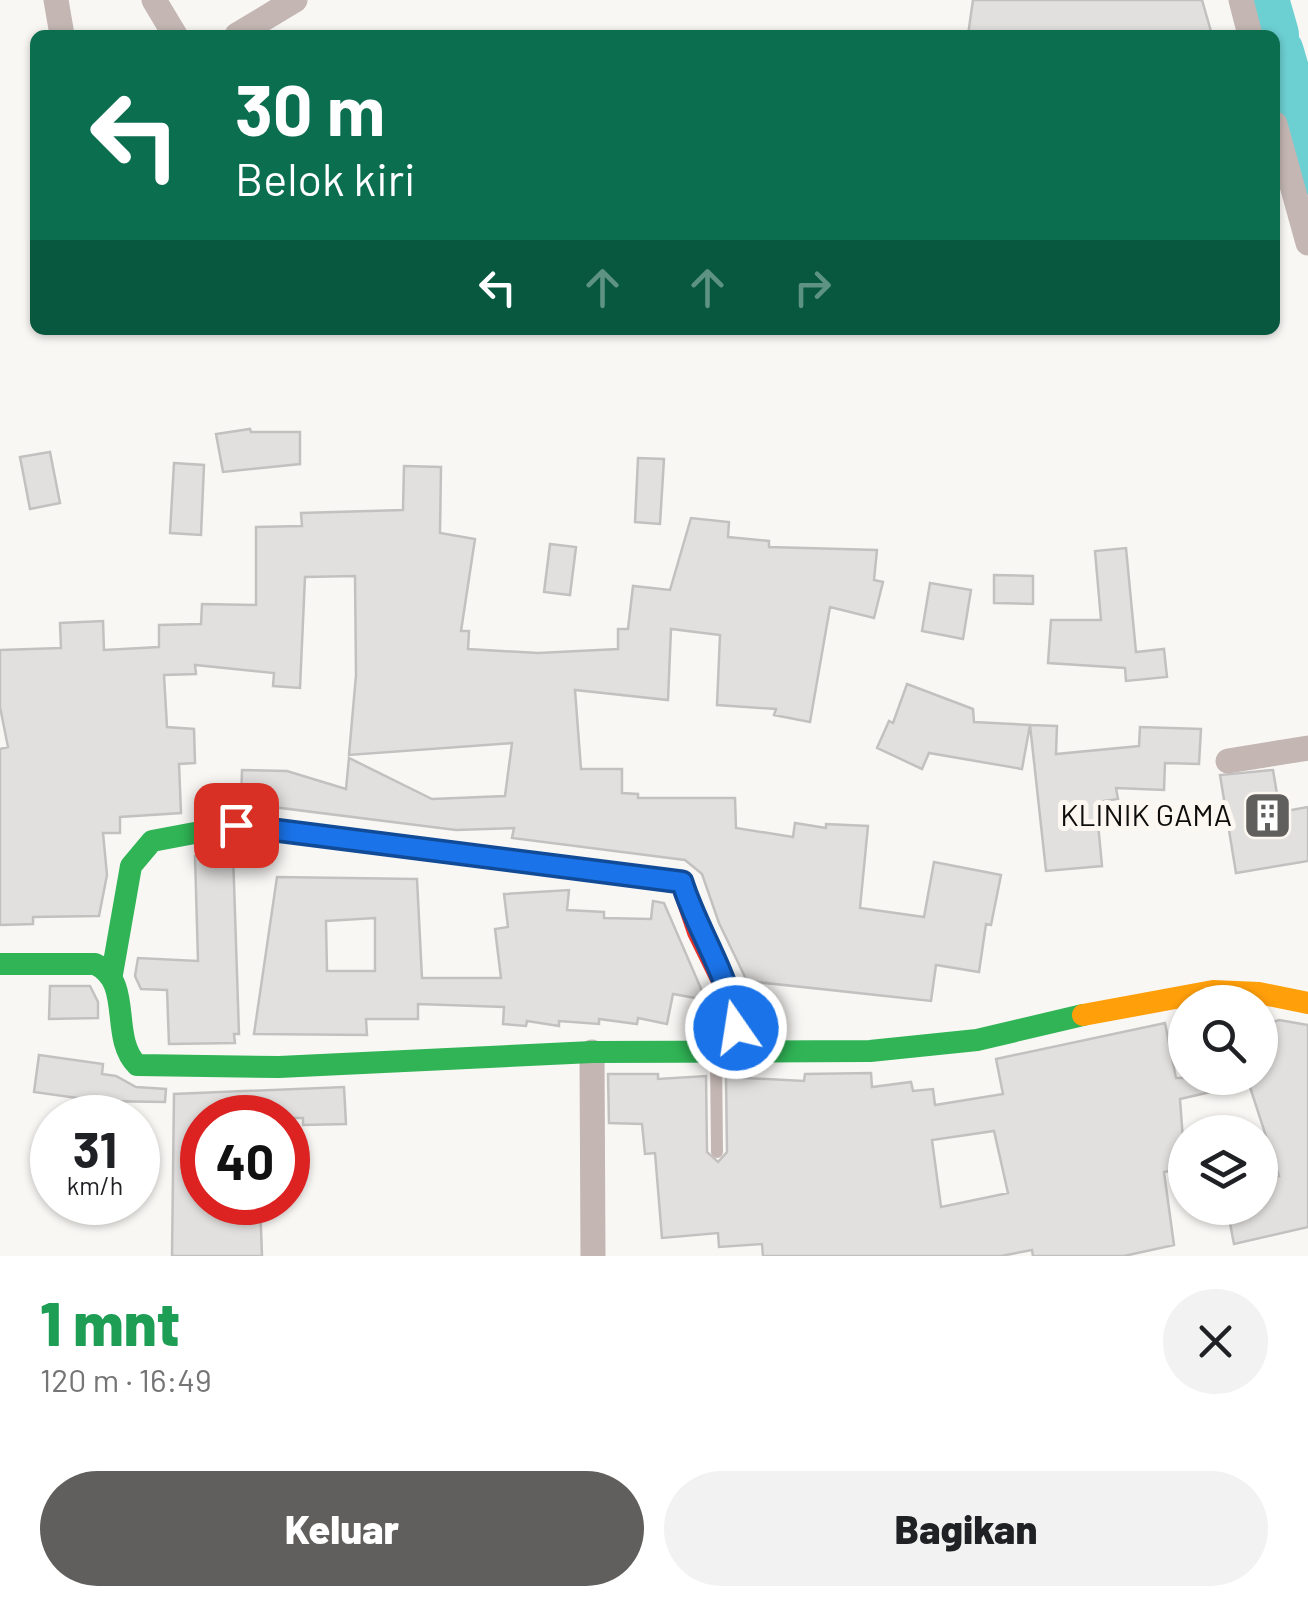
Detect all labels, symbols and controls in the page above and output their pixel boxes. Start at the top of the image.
text: 30 m [235,66,385,150]
icon: left [70,70,200,200]
text: Belok kiri [235,151,416,205]
icon: left [470,260,525,315]
icon: ahead [575,260,630,315]
icon: ahead [680,260,735,315]
icon: right [785,260,840,315]
pin [194,783,279,868]
building icon: KLINIK GAMA [1241,790,1293,842]
place label: KLINIK GAMA [1060,796,1232,832]
icon: arrive [209,798,264,853]
position arrow [684,976,788,1080]
map controls [1168,985,1278,1225]
button: search [1168,985,1278,1095]
speed limit sign: 40 [180,1095,310,1225]
button: layers [1168,1115,1278,1225]
text: 31 [73,1118,117,1178]
text: km/h [67,1170,123,1200]
text: 1 mnt [40,1286,180,1358]
button: close [1163,1289,1268,1394]
text: 120 m · 16:49 [40,1360,212,1398]
button: Keluar [40,1471,644,1586]
button: Bagikan [664,1471,1268,1586]

